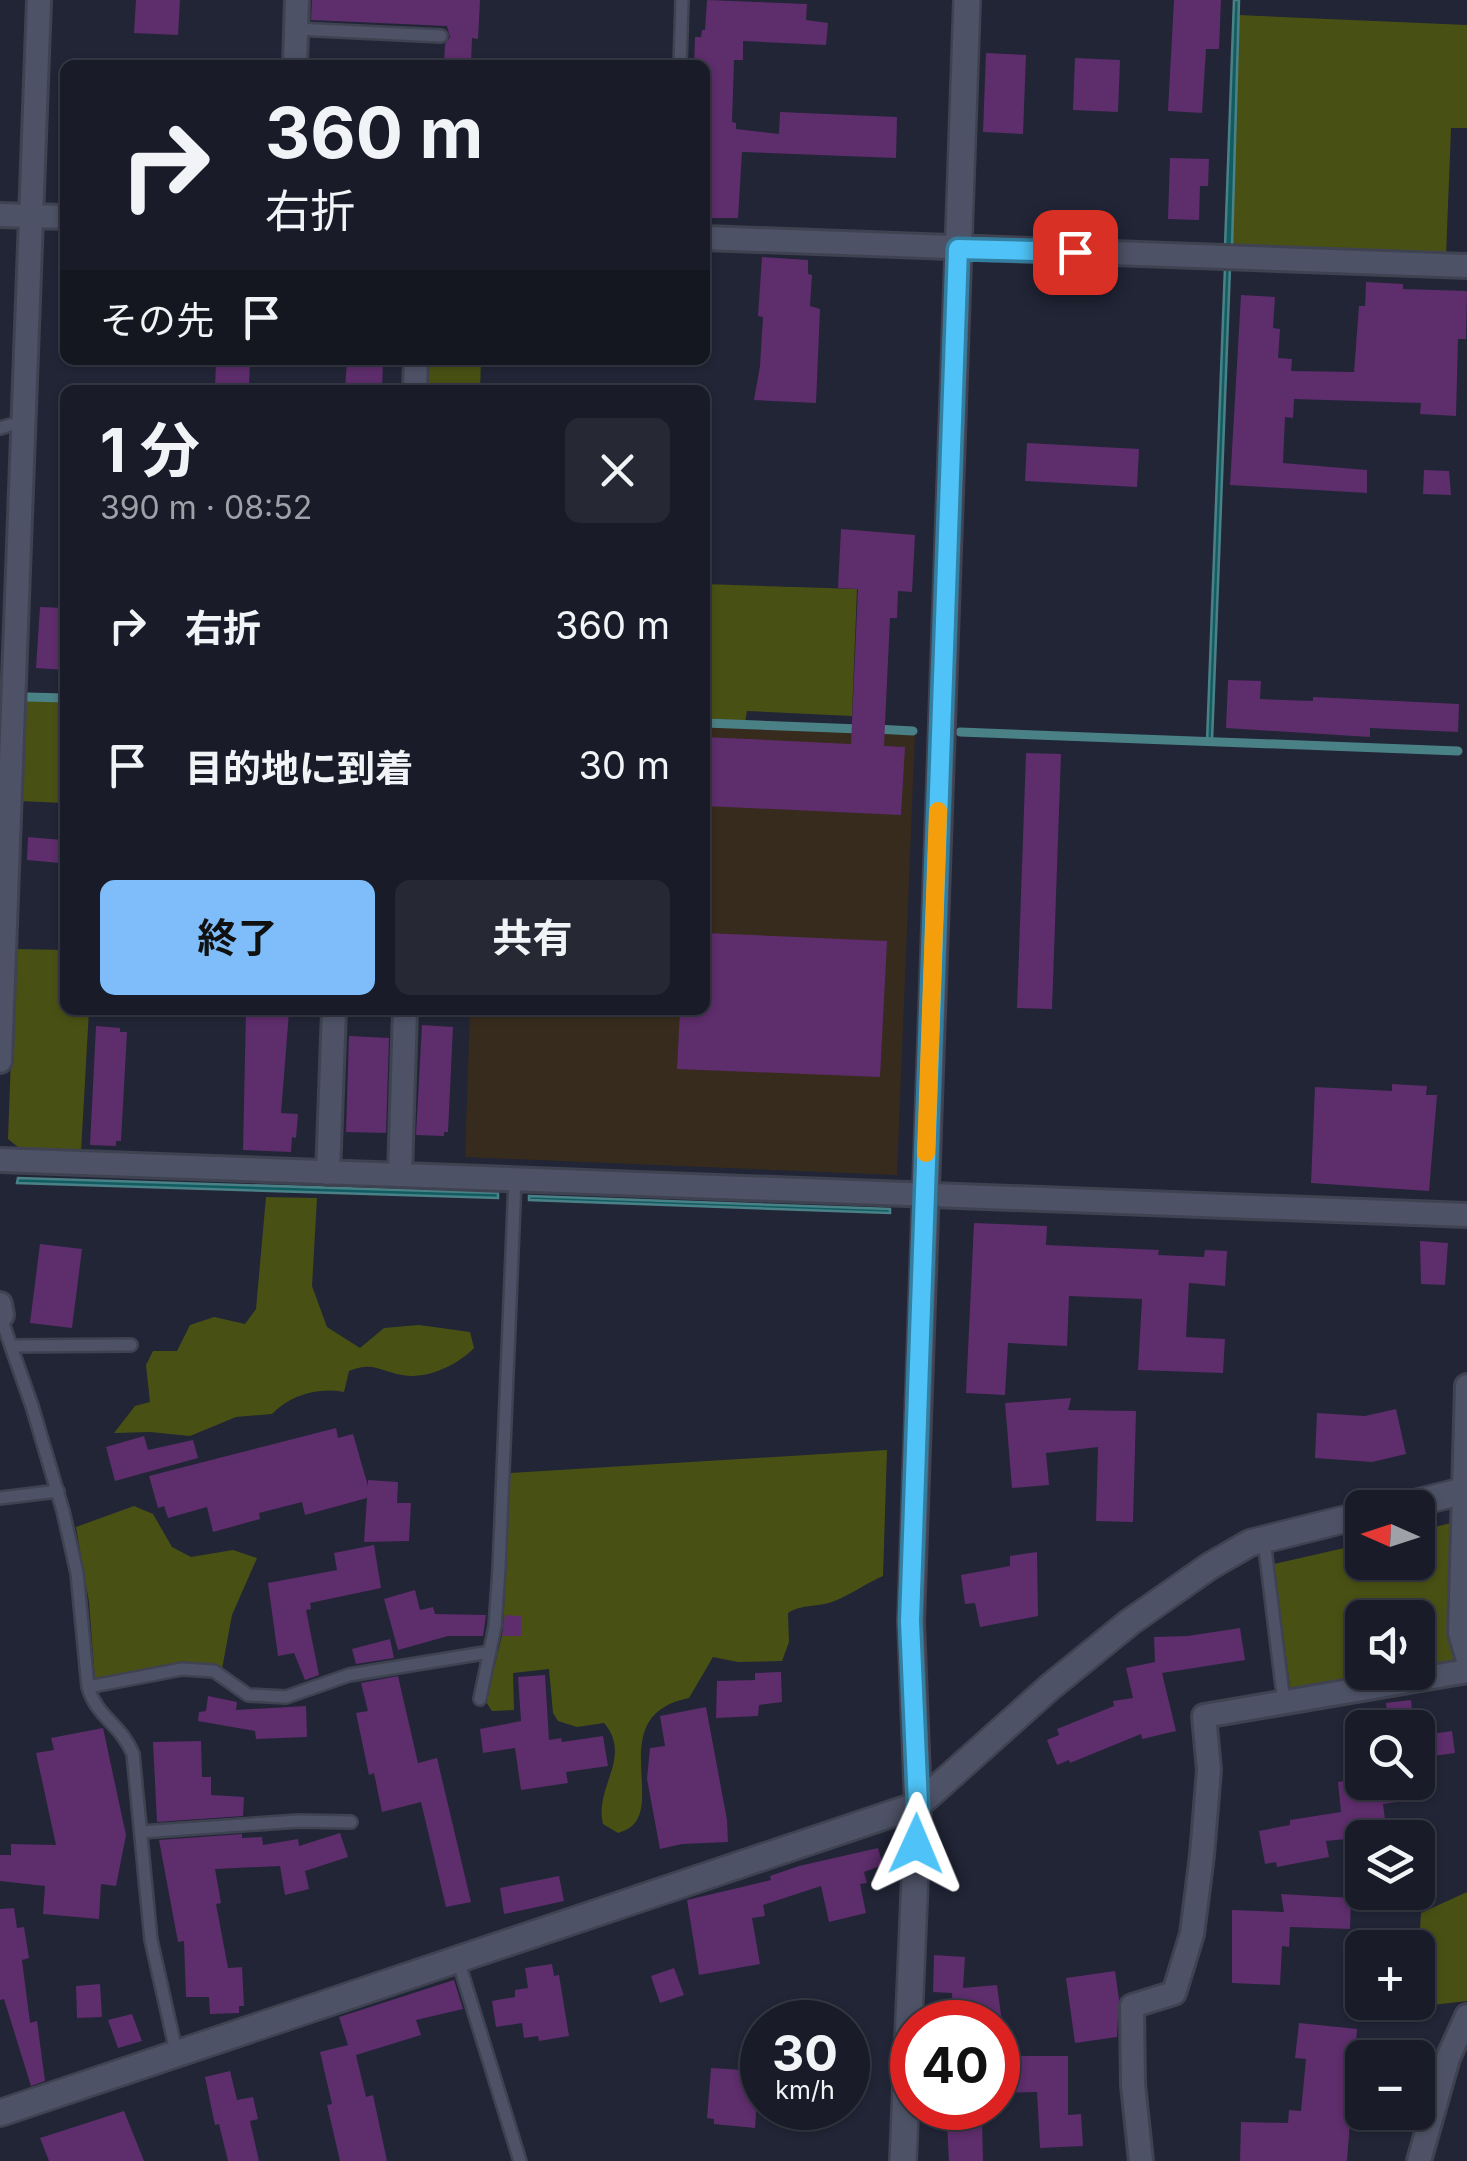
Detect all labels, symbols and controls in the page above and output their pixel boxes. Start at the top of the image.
text: 360 m [265,90,483,175]
icon: right [100,100,230,230]
text: 右折 [265,183,355,238]
pin [1033,210,1118,295]
icon: arrive [1048,225,1103,280]
icon: arrive [234,290,289,345]
text: その先 [100,297,214,343]
text: 1 分 [100,414,200,486]
button: close [565,418,670,523]
text: 390 m · 08:52 [100,488,312,527]
icon: right [100,598,155,653]
text: 360 m [555,602,670,648]
text: 右折 [185,605,261,651]
icon: arrive [100,738,155,793]
text: 30 m [579,742,670,788]
text: 目的地に到着 [185,745,413,791]
button: 終了 [100,880,375,995]
button: 共有 [395,880,670,995]
north arrow [1345,1490,1435,1580]
map controls [1345,1490,1435,2130]
button: sound [1345,1600,1435,1690]
button: search [1345,1710,1435,1800]
position arrow [864,1792,968,1896]
button: layers [1345,1820,1435,1910]
button: + [1345,1930,1435,2020]
speed limit sign: 40 [890,2000,1020,2130]
text: 30 [772,2023,838,2083]
button: − [1345,2040,1435,2130]
text: km/h [775,2075,835,2105]

